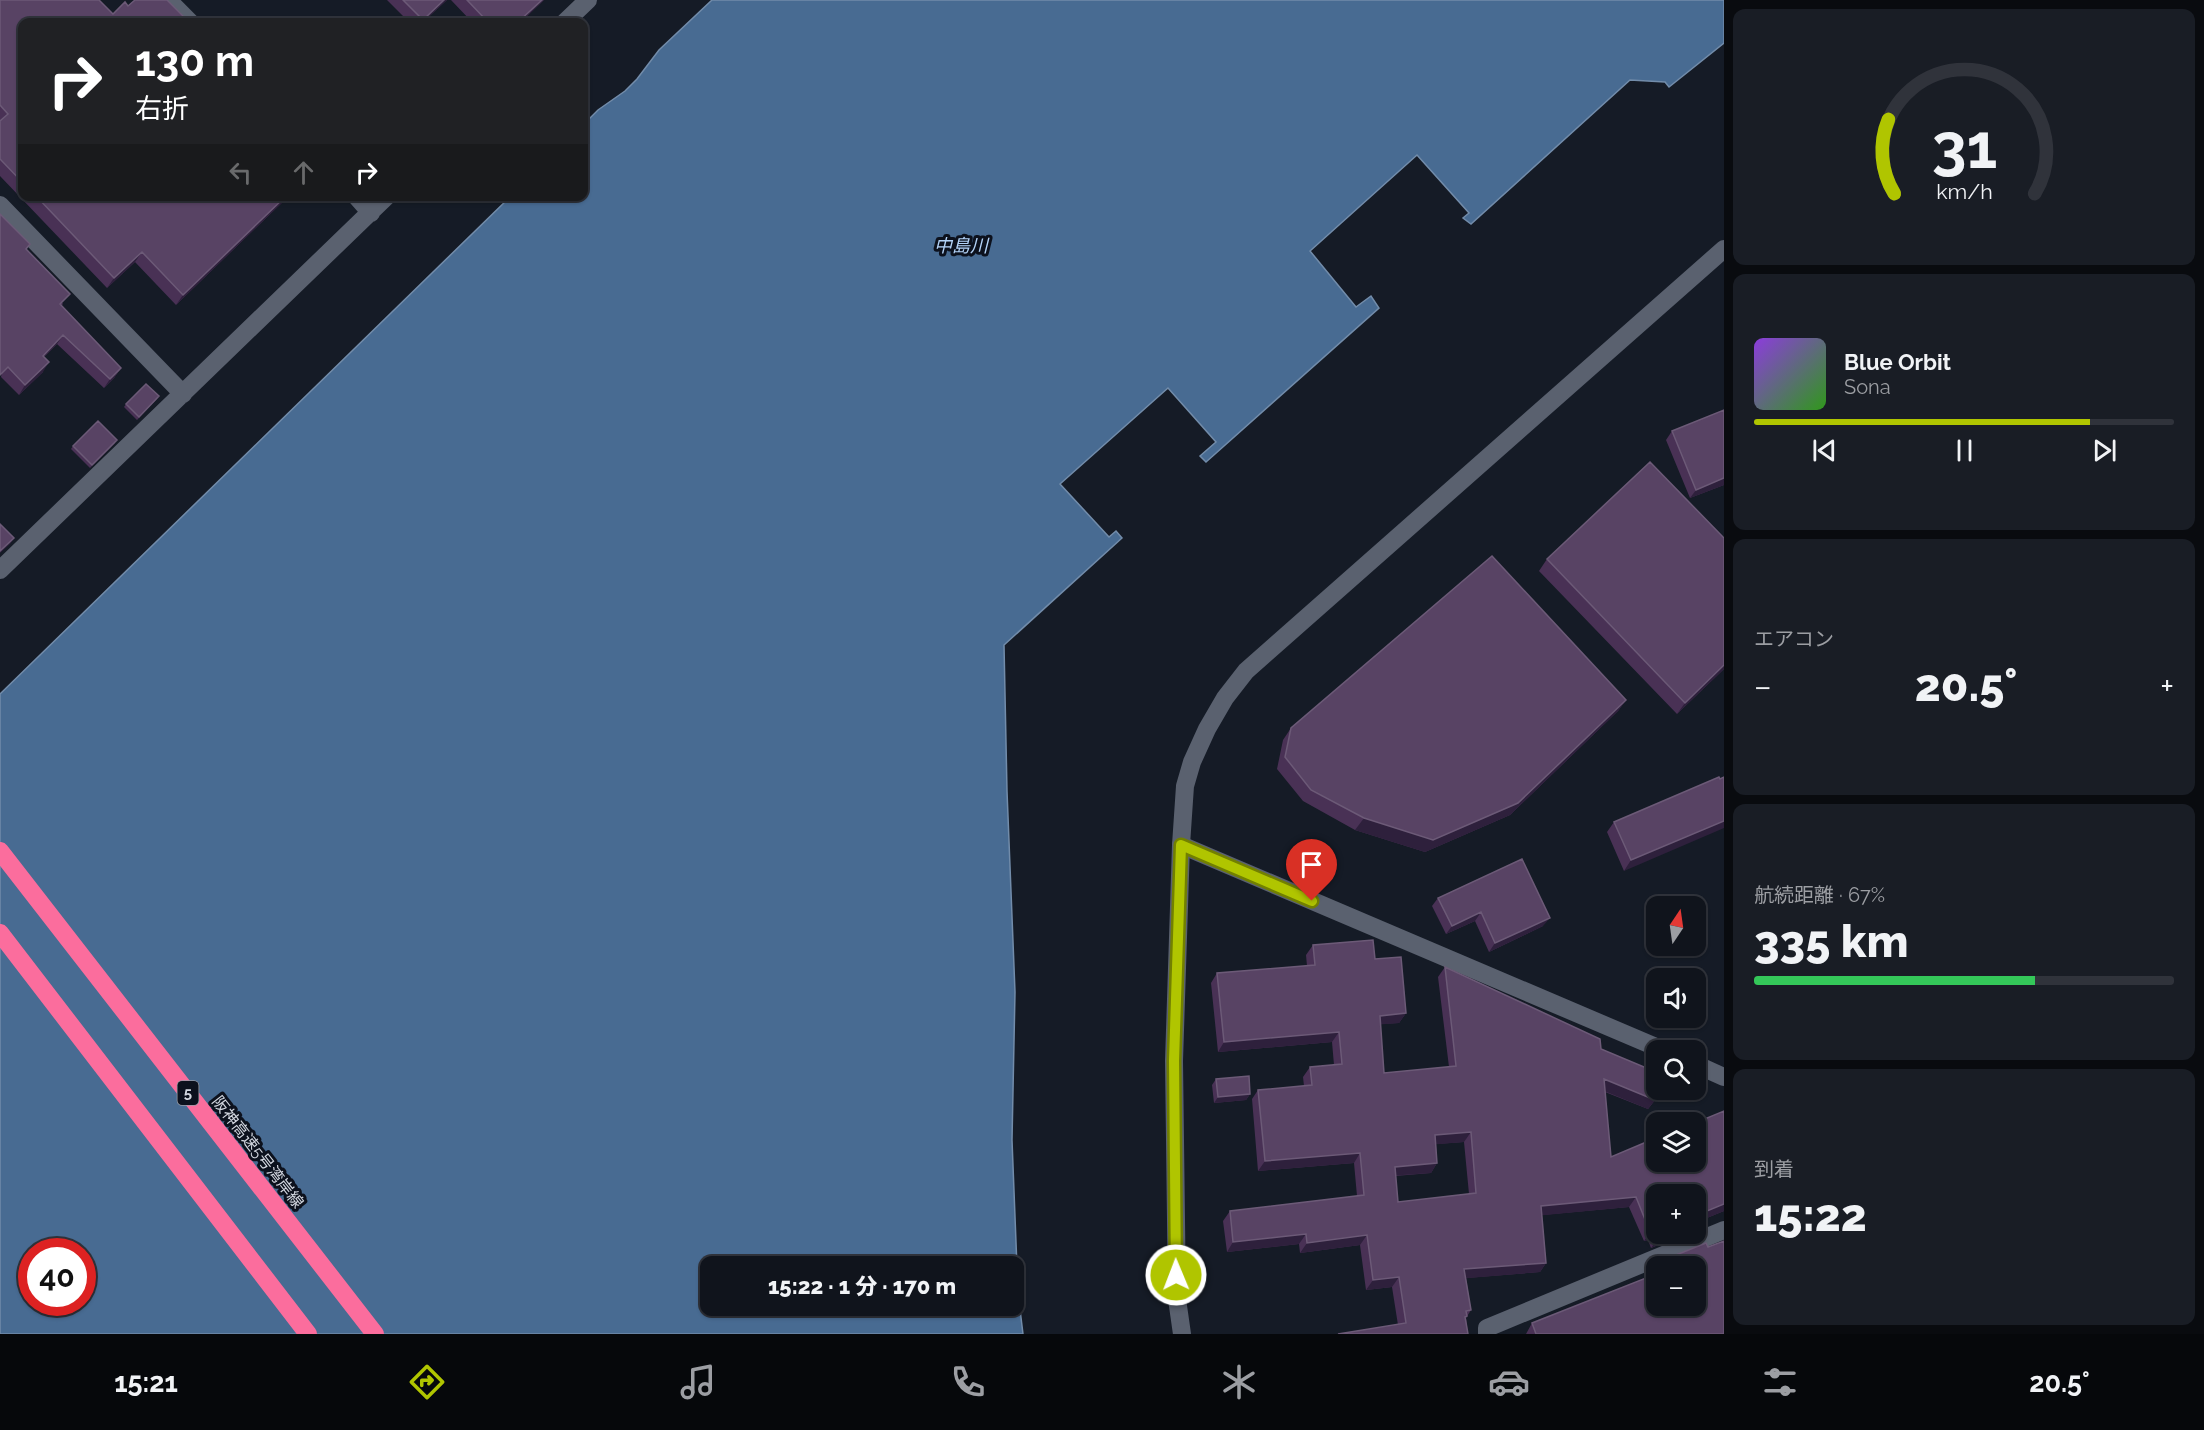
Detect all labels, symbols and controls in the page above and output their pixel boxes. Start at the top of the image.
text: 130 m [135,37,254,86]
icon: right [36,42,114,120]
text: 右折 [135,93,189,124]
text: 31 [1931,109,1997,183]
icon: left [224,156,257,189]
icon: ahead [287,156,320,189]
icon: right [350,156,383,189]
text: km/h [1936,179,1992,204]
water label: 中島川 [934,235,990,256]
text: Blue Orbit [1844,349,1951,375]
text: Sona [1844,375,1891,399]
icon: previous [1808,434,1841,467]
icon: pause [1948,434,1981,467]
icon: next [2088,434,2121,467]
text: エアコン [1754,627,1834,651]
text: 20.5° [1915,659,2017,712]
text: − [1754,667,1772,706]
text: + [2160,667,2174,706]
pin [1286,839,1337,901]
icon: arrive [1295,848,1328,881]
text: 航続距離 · 67% [1754,883,1885,907]
north arrow [1646,896,1706,956]
map controls [1646,896,1706,1316]
text: 335 km [1754,915,1909,968]
button: sound [1646,968,1706,1028]
button: search [1646,1040,1706,1100]
road number: 5 [178,1081,198,1105]
street label: 阪神高速5号湾岸線 [208,1092,308,1212]
button: layers [1646,1112,1706,1172]
text: 到着 [1754,1157,1794,1181]
button: + [1646,1184,1706,1244]
text: 15:22 [1754,1189,1867,1242]
speed limit sign: 40 [18,1238,96,1316]
position arrow [1144,1243,1208,1307]
button: − [1646,1256,1706,1316]
text: 15:22 · 1 分 · 170 m [768,1273,956,1299]
icon: directions [406,1361,448,1403]
icon: music [677,1361,719,1403]
icon: phone [947,1361,989,1403]
icon: climate [1218,1361,1260,1403]
icon: car [1488,1361,1530,1403]
icon: filters [1759,1361,1801,1403]
text: 15:21 [114,1367,178,1398]
text: 20.5° [2029,1367,2090,1398]

